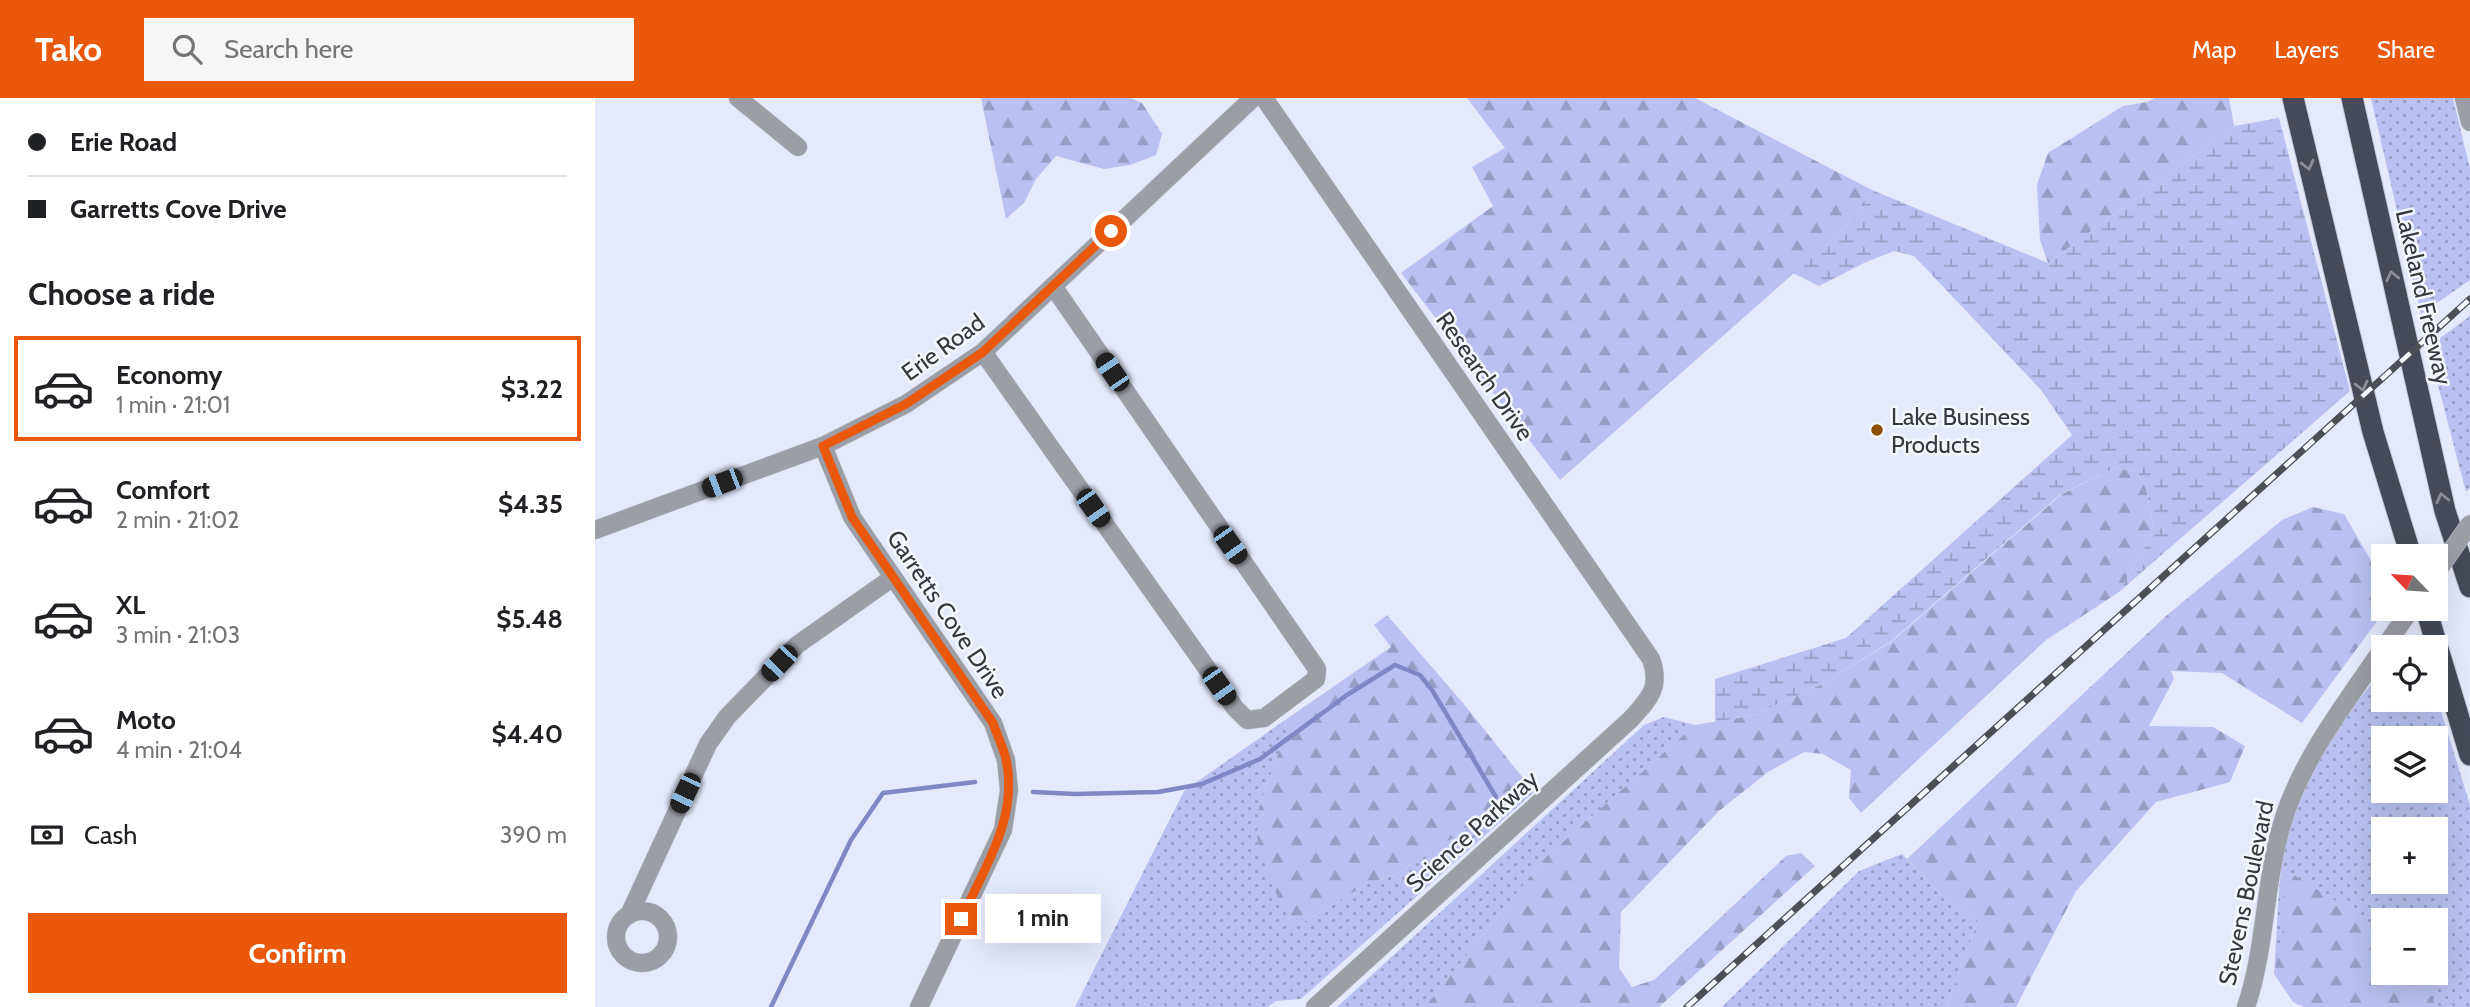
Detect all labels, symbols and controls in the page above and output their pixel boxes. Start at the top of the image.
search box [144,18,634,81]
text: Tako [35,29,102,69]
icon: search [168,30,206,68]
text: Search here [224,33,353,65]
text: Map [2192,35,2236,64]
text: Layers [2274,35,2339,64]
text: Share [2377,35,2435,64]
text: Erie Road [70,126,177,158]
one-way arrow [2300,158,2315,170]
text: Garretts Cove Drive [70,193,287,225]
street label: Lakeland Freeway [2390,206,2458,388]
route start [1095,215,1127,247]
one-way arrow [2386,270,2401,282]
text: Choose a ride [28,274,215,313]
street label: Research Drive [1430,306,1540,446]
street label: Erie Road [896,307,990,387]
car [1092,349,1133,395]
icon: car [32,357,95,420]
text: Economy [116,359,222,391]
text: $3.22 [501,373,563,405]
one-way arrow [2354,380,2368,392]
text: 1 min · 21:01 [116,391,230,419]
place label: Lake Business Products [1891,402,2030,459]
marker: Lake Business Products [1869,422,1885,438]
car [699,466,746,500]
icon: car [32,472,95,535]
text: Comfort [116,474,210,506]
car [1073,485,1114,531]
text: $4.35 [498,488,563,520]
one-way arrow [2436,492,2450,504]
text: 2 min · 21:02 [116,506,239,534]
car [1210,522,1251,568]
street label: Garretts Cove Drive [881,524,1015,704]
north arrow [2371,544,2448,621]
map controls [2371,544,2448,985]
icon: car [32,587,95,650]
text: XL [116,589,145,621]
text: $5.48 [496,603,563,635]
text: 3 min · 21:03 [116,621,240,649]
button: locate [2371,635,2448,712]
car [757,641,802,685]
car [1199,663,1240,709]
icon: car [32,702,95,765]
text: Moto [116,704,176,736]
text: $4.40 [491,718,563,750]
button: layers [2371,726,2448,803]
text: 4 min · 21:04 [116,736,242,764]
street label: Science Parkway [1400,764,1544,898]
car [667,770,704,816]
street label: Stevens Boulevard [2212,798,2280,988]
icon: cash [28,816,66,854]
button: + [2371,817,2448,894]
text: Cash [84,819,137,851]
text: 390 m [500,821,567,849]
callout: 1 min [985,894,1101,944]
route end [945,903,977,935]
text: 1 min [1017,904,1069,932]
button: − [2371,908,2448,985]
button: Confirm [28,913,567,993]

